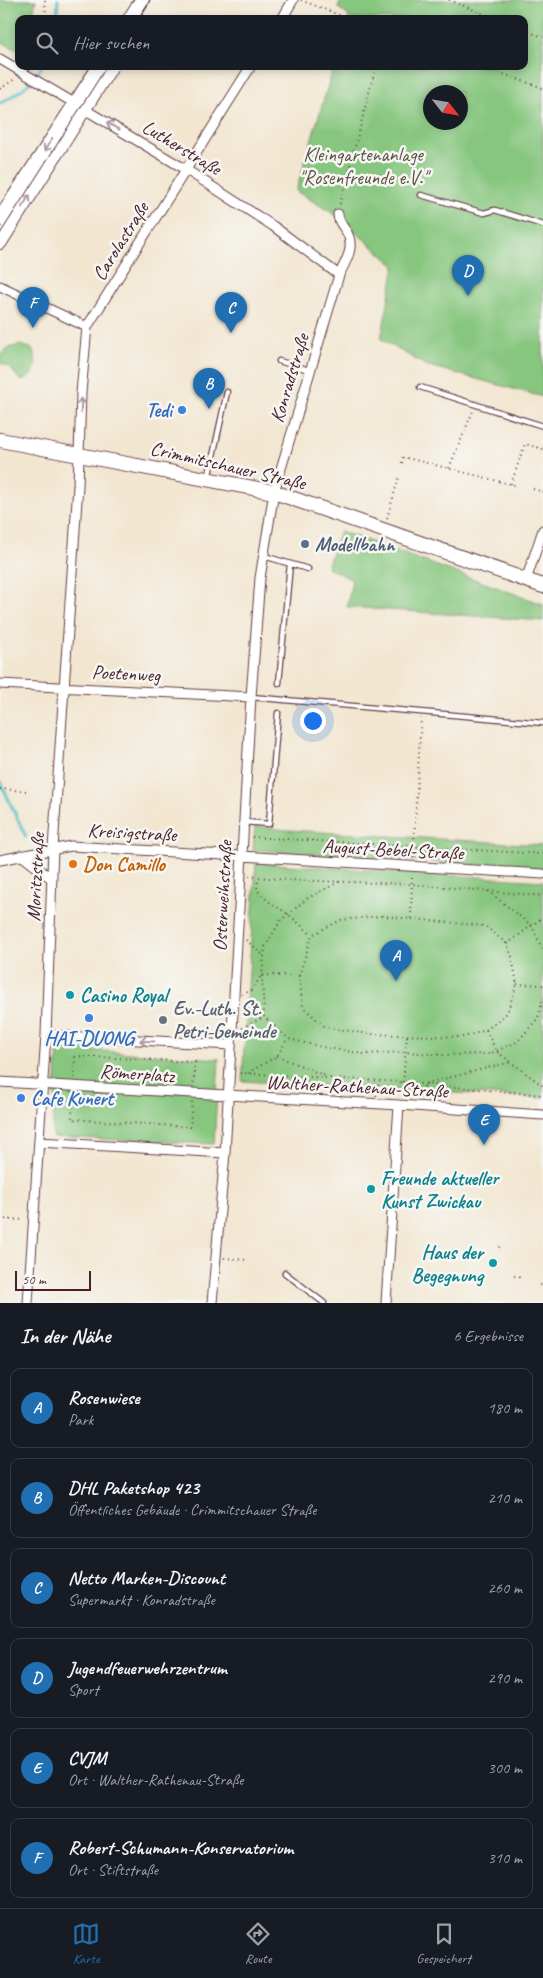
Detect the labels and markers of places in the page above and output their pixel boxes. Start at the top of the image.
pin: D [452,255,484,296]
pin: F [17,287,49,328]
pin: C [215,292,247,333]
pin: B [193,368,225,409]
place label: Tedi [146,398,175,423]
marker: Tedi [176,404,188,416]
place label: Modellbahn [315,532,396,557]
marker: Modellbahn [299,538,311,550]
place label: Don Camillo [83,852,166,877]
marker: Don Camillo [67,858,79,870]
pin: A [380,940,412,981]
place label: Casino Royal [80,983,172,1008]
marker: Casino Royal [64,989,76,1001]
place label: Ev.-Luth. St. Petri-Gemeinde [173,996,278,1044]
marker: HAI-DUONG [83,1012,95,1024]
marker: Ev.-Luth. St. Petri-Gemeinde [157,1014,169,1026]
place label: HAI-DUONG [44,1026,137,1051]
place label: Cafe Kunert [31,1086,115,1111]
marker: Cafe Kunert [15,1092,27,1104]
pin: E [468,1104,500,1145]
place label: Freunde aktueller Kunst Zwickau [381,1166,501,1214]
marker: Freunde aktueller Kunst Zwickau [365,1183,377,1195]
place label: Haus der Begegnung [412,1240,486,1288]
marker: Haus der Begegnung [487,1257,499,1269]

